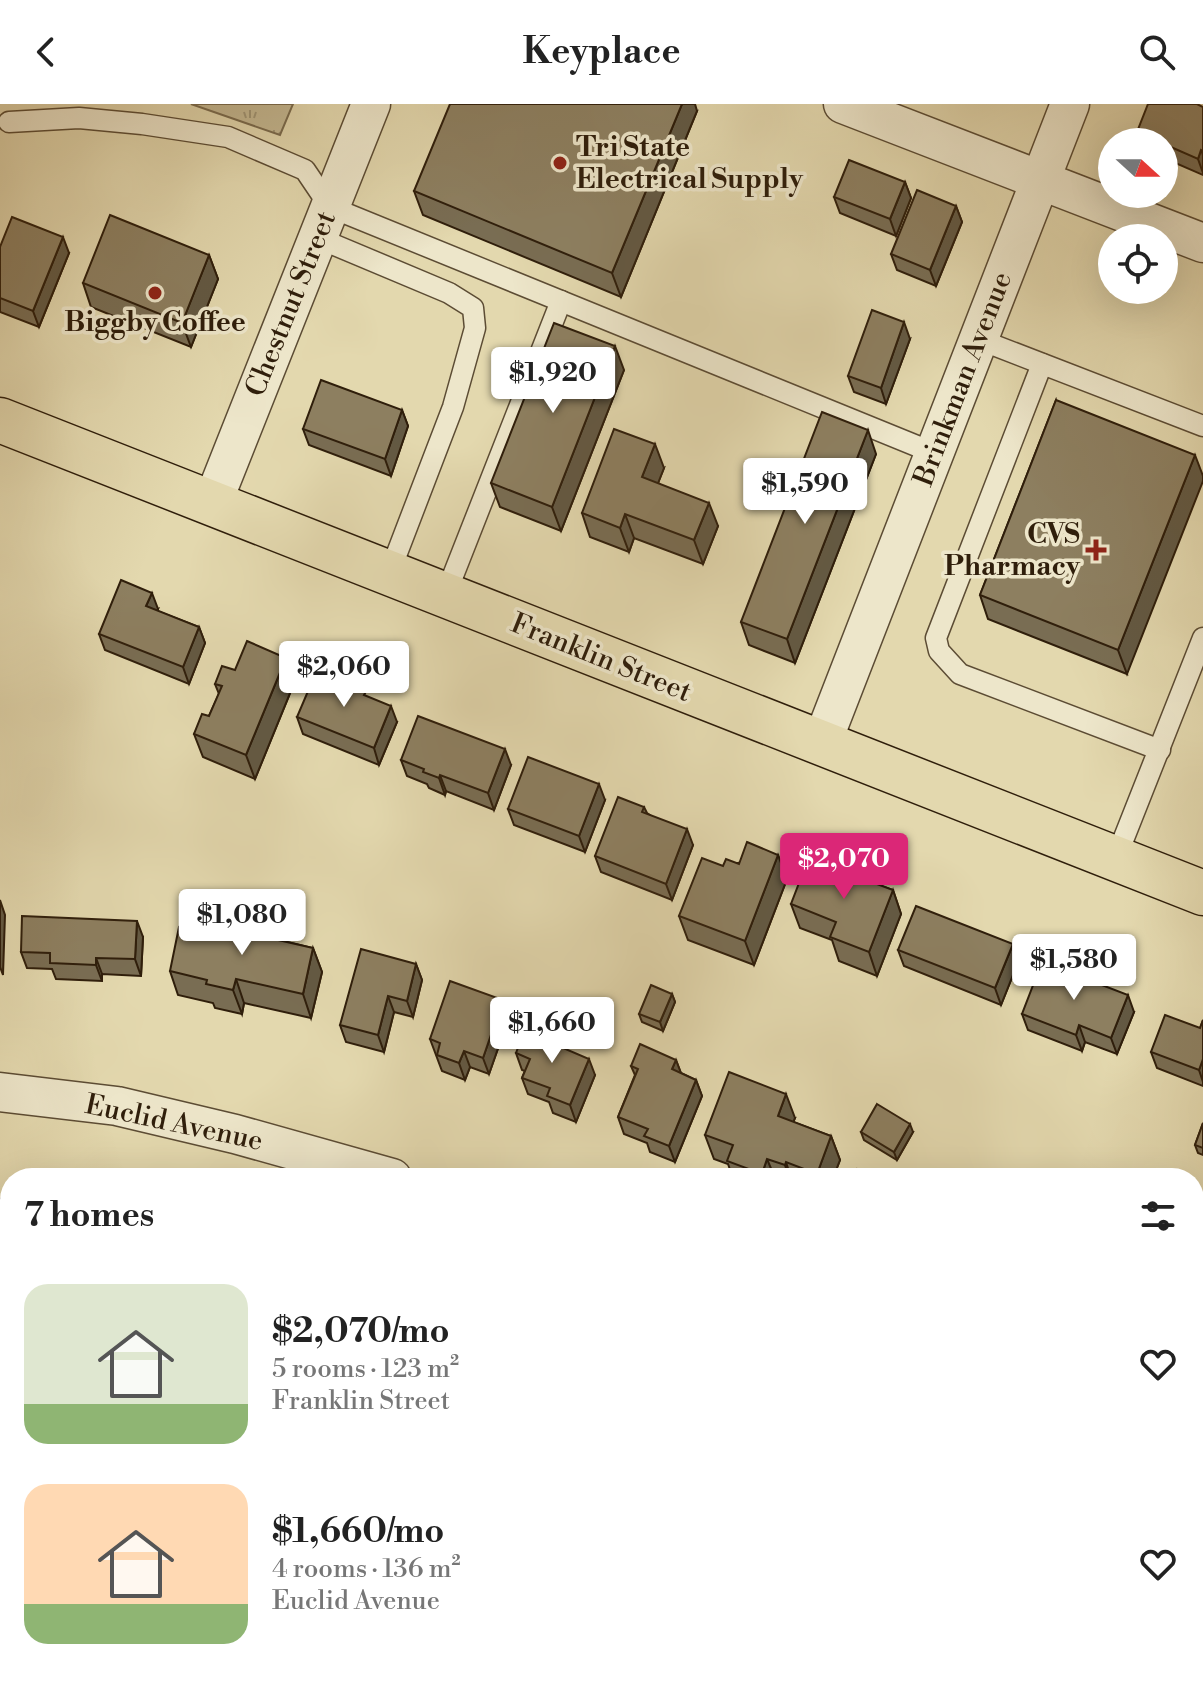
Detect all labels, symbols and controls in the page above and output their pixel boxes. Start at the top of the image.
icon: back [24,30,68,74]
text: Keyplace [522,30,681,75]
icon: search [1135,30,1179,74]
north arrow [1098,128,1178,208]
map controls [1098,128,1178,304]
place label: Tri State Electrical Supply [576,130,804,197]
marker: Tri State Electrical Supply [551,154,569,172]
street label: Chestnut Street [238,206,344,402]
button: locate [1098,224,1178,304]
street label: Brinkman Avenue [906,267,1020,492]
marker: Biggby Coffee [146,284,164,302]
place label: Biggby Coffee [64,305,246,340]
pin: $1,920 [488,347,618,415]
text: $1,920 [509,357,597,389]
pin: $1,590 [740,458,870,526]
text: $1,590 [761,468,849,500]
place label: CVS Pharmacy [944,517,1081,584]
marker: CVS Pharmacy [1087,541,1105,559]
street label: Franklin Street [506,606,696,710]
pin: $2,060 [279,641,409,709]
text: $2,060 [297,651,391,683]
pin: $2,070 [779,833,909,901]
text: $2,070 [798,843,890,875]
pin: $1,080 [177,889,307,957]
text: $1,080 [197,899,287,931]
pin: $1,580 [1009,934,1139,1002]
text: $1,580 [1030,944,1118,976]
pin: $1,660 [487,997,617,1065]
text: $1,660 [508,1007,596,1039]
street label: Euclid Avenue [82,1087,266,1159]
icon: filters [1136,1194,1180,1238]
text: 7 homes [24,1195,154,1237]
text: $2,070/mo [272,1311,449,1353]
icon: home [88,1316,184,1412]
icon: heart [1136,1342,1180,1386]
text: 5 rooms · 123 m² [272,1353,459,1385]
text: Franklin Street [272,1385,450,1417]
text: $1,660/mo [272,1511,444,1553]
icon: home [88,1516,184,1612]
icon: heart [1136,1542,1180,1586]
text: 4 rooms · 136 m² [272,1553,461,1585]
text: Euclid Avenue [272,1585,440,1617]

